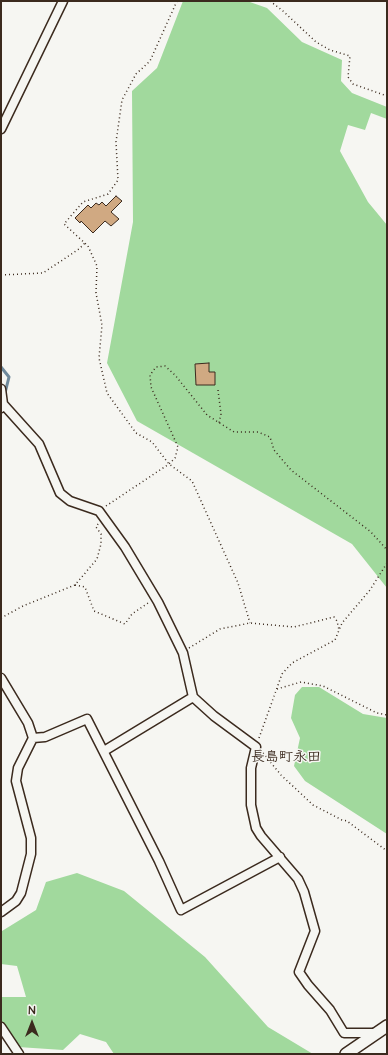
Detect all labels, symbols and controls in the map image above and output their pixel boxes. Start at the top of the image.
district label: 長島町永田 [251,750,321,766]
north arrow [12,1003,52,1043]
text: N [29,1003,35,1018]

